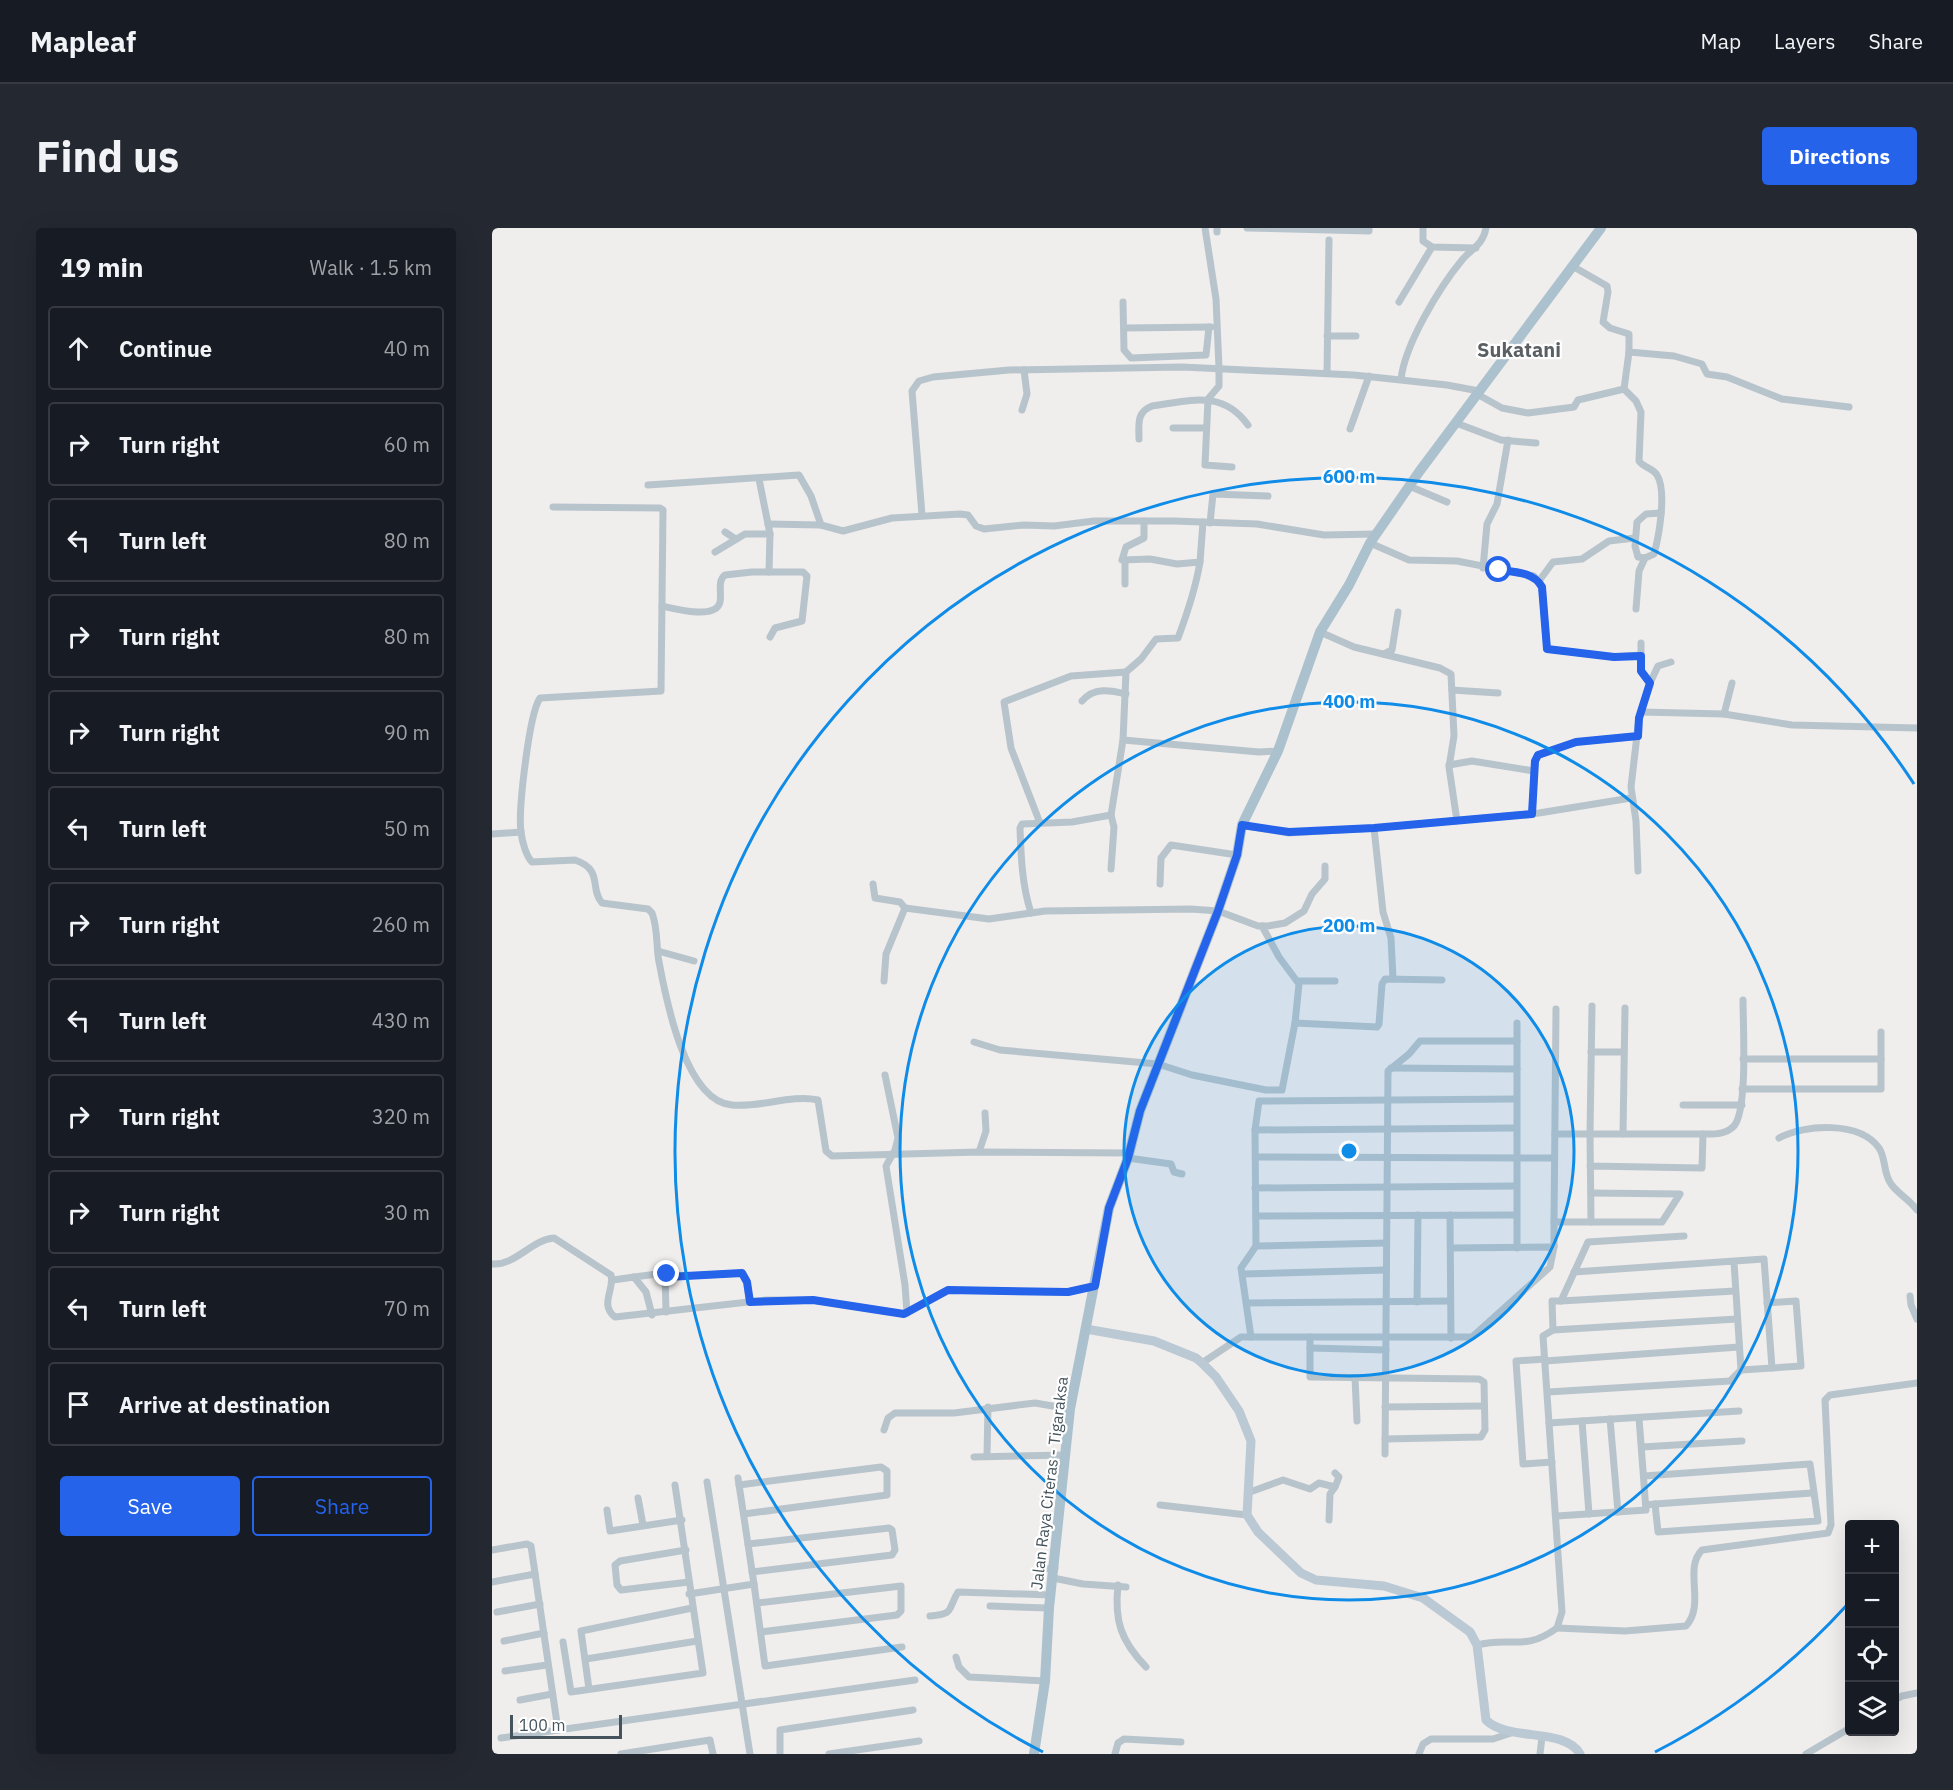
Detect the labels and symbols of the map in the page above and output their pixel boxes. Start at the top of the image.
district label: Sukatani [1477,336,1561,363]
text: 600 m [1323,465,1375,488]
route start [1485,556,1511,582]
text: 400 m [1323,690,1375,713]
text: 200 m [1323,914,1375,937]
centre of rings [1339,1141,1359,1161]
route end [653,1260,679,1286]
street label: Jalan Raya Citeras - Tigaraksa [1026,1375,1072,1591]
scale bar [510,1712,622,1740]

